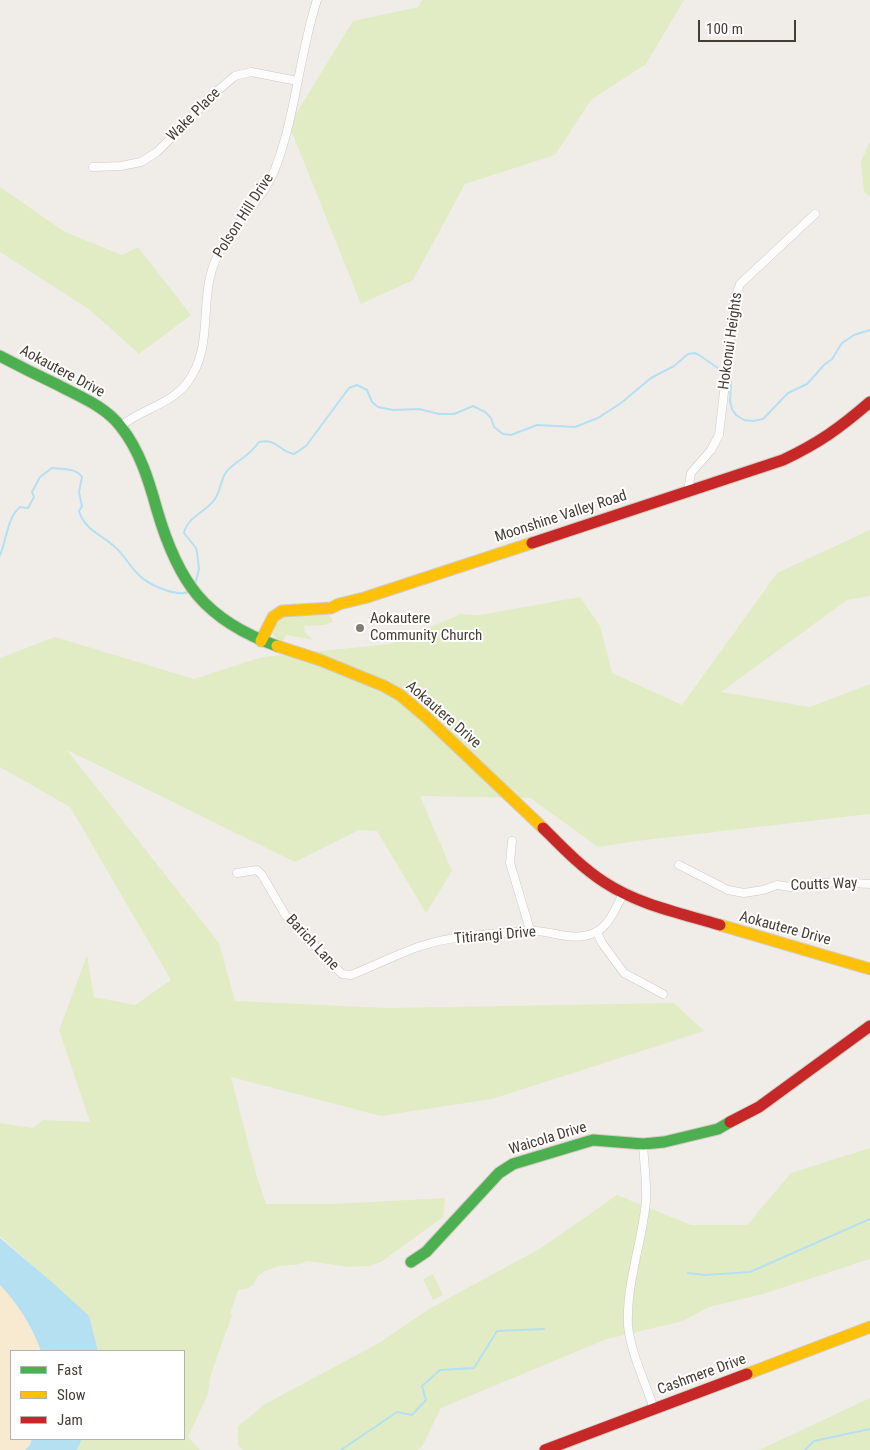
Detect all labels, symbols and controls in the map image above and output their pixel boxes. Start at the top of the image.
scale bar [700,10,798,42]
text: 100 m [706,20,743,38]
street label: Wake Place [163,84,225,146]
street label: Polson Hill Drive [210,170,278,262]
street label: Hokonui Heights [715,291,747,391]
street label: Aokautere Drive [16,342,108,402]
street label: Moonshine Valley Road [493,487,629,547]
place label: Aokautere Community Church [370,610,482,645]
marker: Aokautere Community Church [354,622,366,634]
street label: Aokautere Drive [402,678,484,752]
street label: Coutts Way [790,875,858,895]
street label: Aokautere Drive [737,908,833,950]
street label: Barich Lane [282,911,342,975]
street label: Titirangi Drive [453,923,537,949]
street label: Waicola Drive [507,1119,589,1159]
legend [10,1350,185,1440]
street label: Cashmere Drive [655,1351,749,1399]
text: Fast [57,1361,82,1379]
text: Slow [57,1386,86,1404]
text: Jam [57,1411,83,1429]

